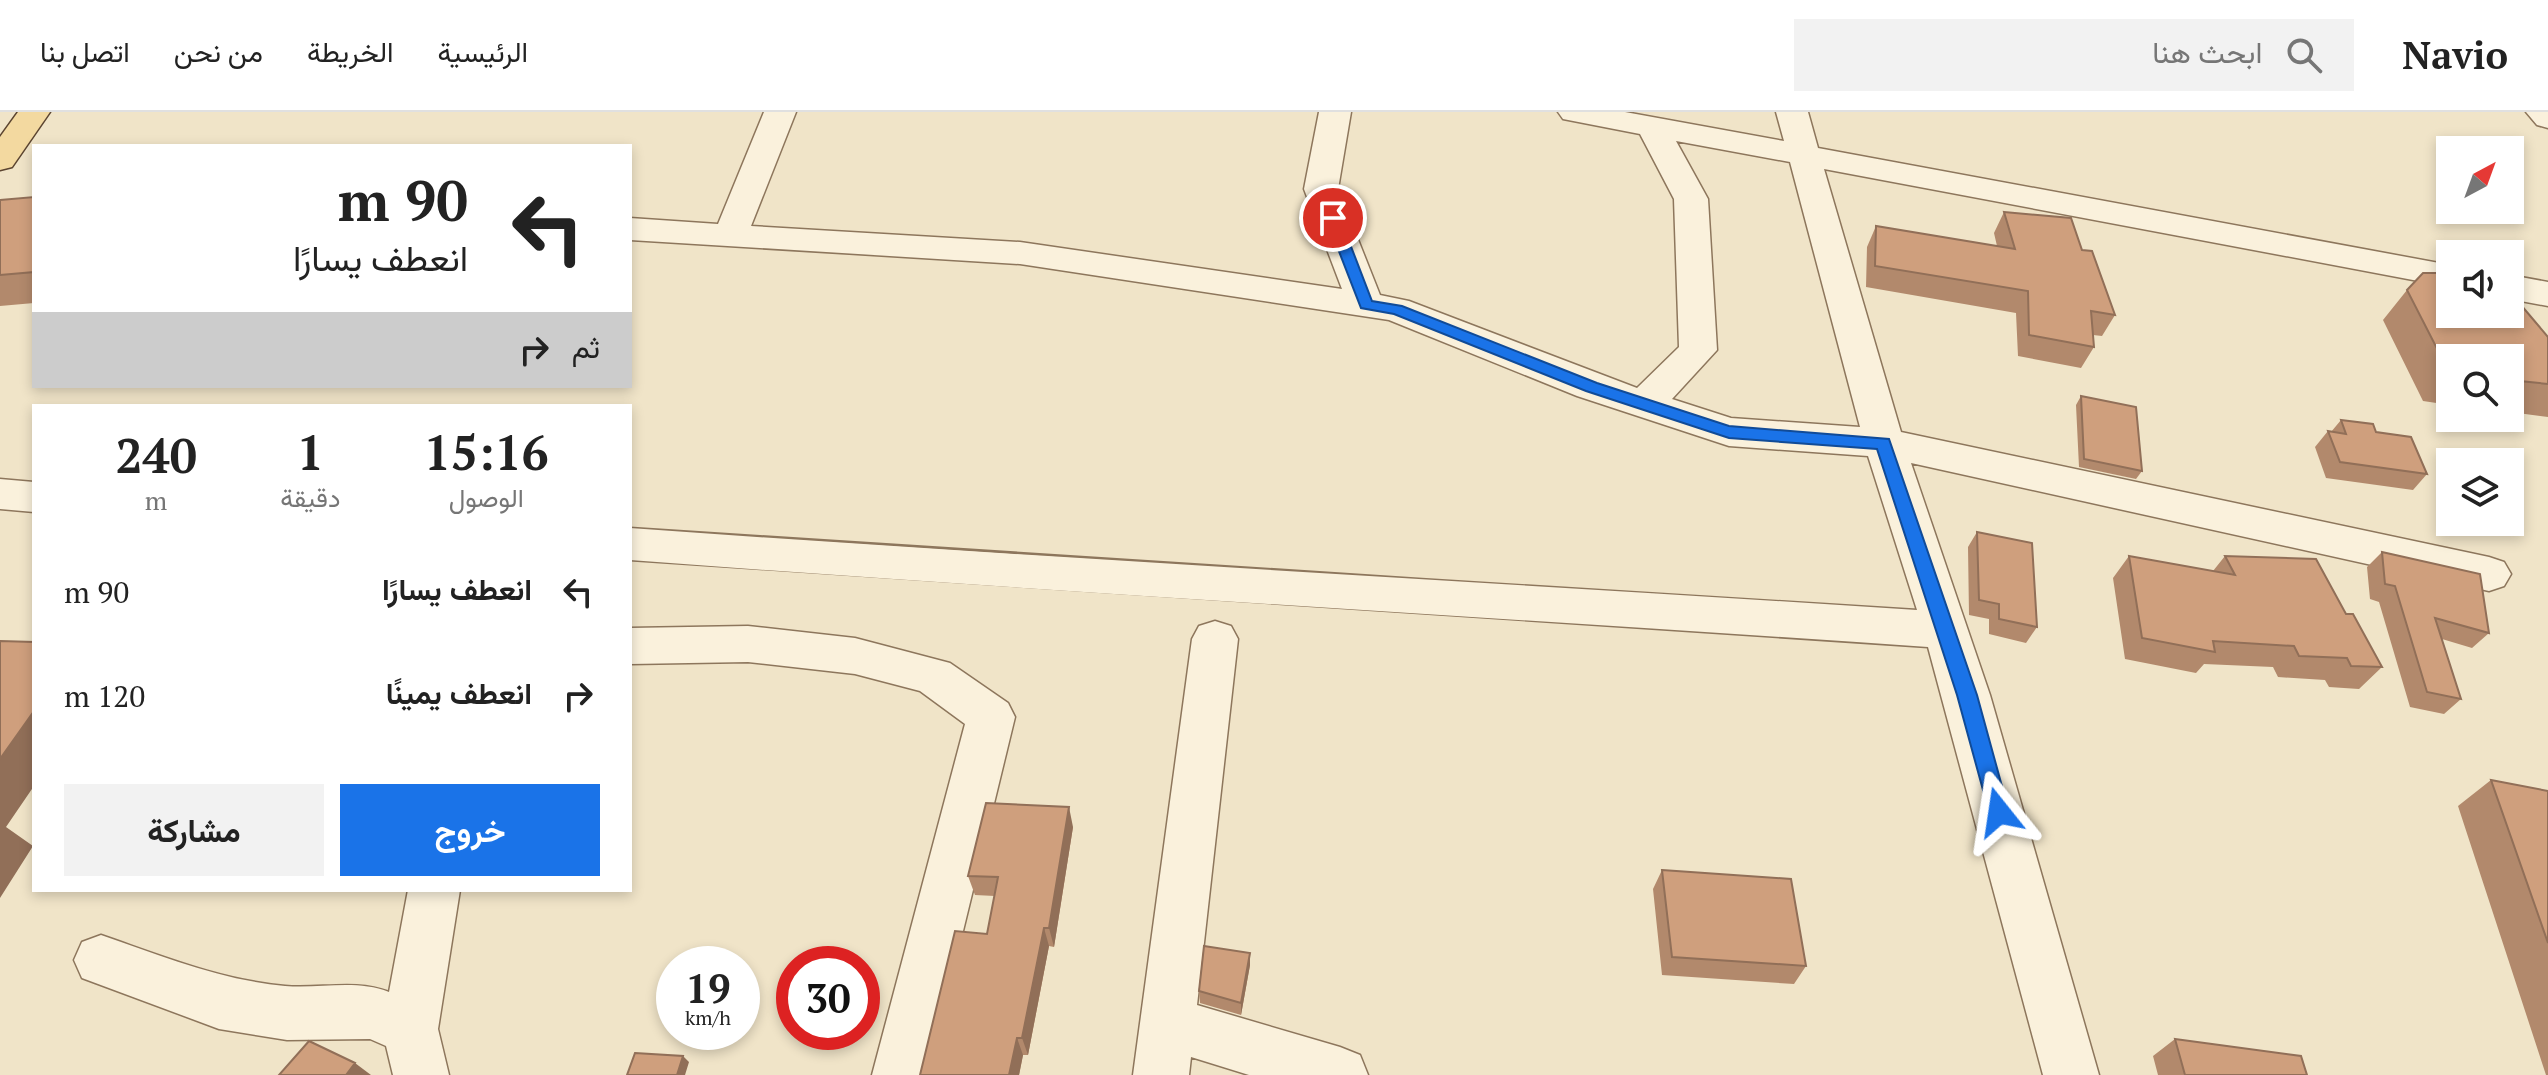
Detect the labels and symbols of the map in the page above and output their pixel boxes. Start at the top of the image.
north arrow [2436,136,2524,224]
pin [1299,184,1367,252]
position arrow [1957,770,2041,854]
speed limit sign: 30 [776,946,880,1050]

